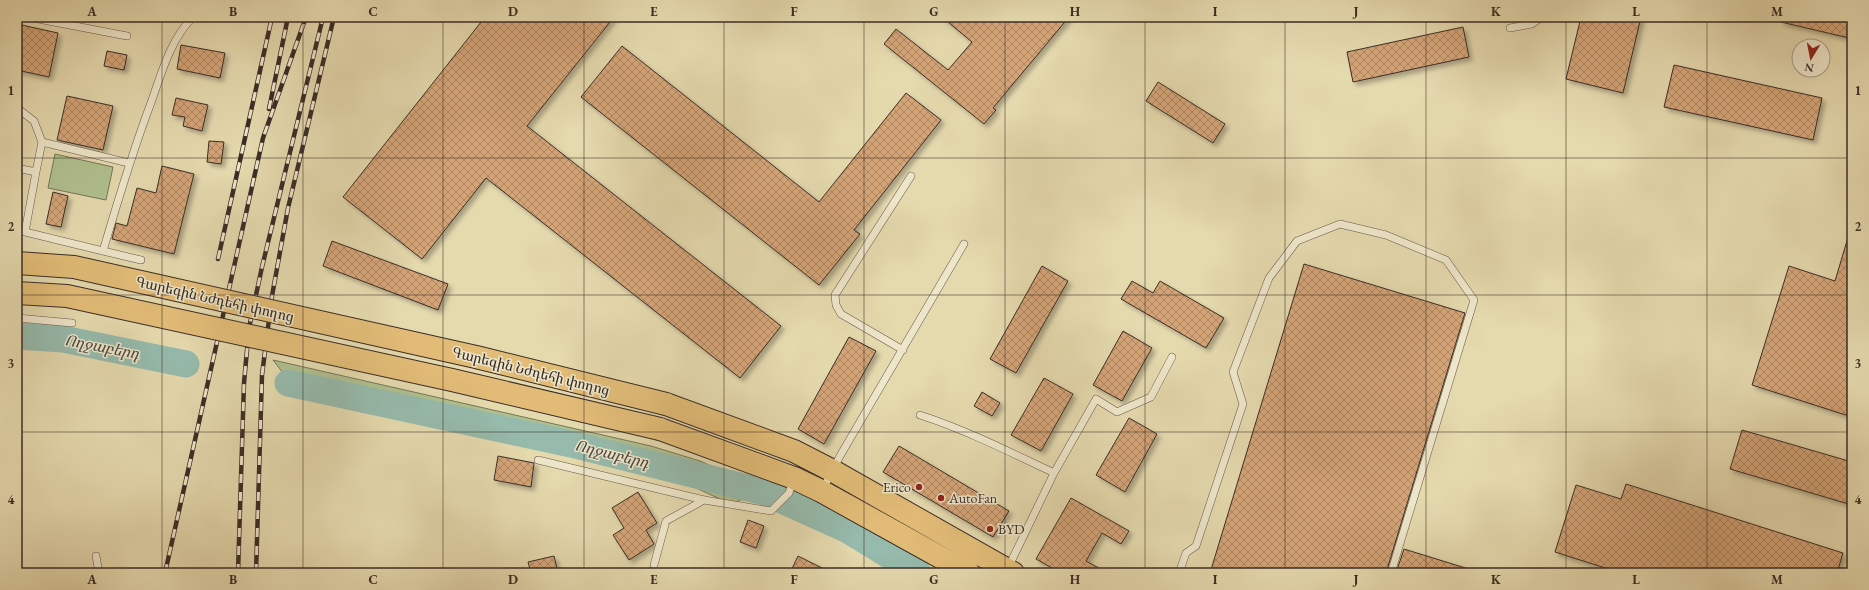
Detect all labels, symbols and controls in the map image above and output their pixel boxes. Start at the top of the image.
text: A [86,3,97,20]
text: B [229,3,237,20]
text: C [368,3,378,20]
text: D [508,3,518,20]
text: E [650,3,658,20]
text: F [790,3,798,20]
text: G [929,3,939,20]
text: H [1070,3,1081,20]
text: I [1213,3,1218,20]
text: J [1352,3,1359,20]
text: K [1491,3,1502,20]
text: L [1632,3,1640,20]
text: M [1771,3,1783,20]
north arrow [1791,38,1831,78]
text: N [1804,60,1815,76]
text: 1 [8,82,15,99]
text: 1 [1855,82,1862,99]
text: 2 [8,218,15,235]
text: 2 [1855,218,1862,235]
street label: Գարեգին Նժդեհի փողոց [134,272,296,326]
water label: Ողջաբերդ [63,330,142,363]
street label: Գարեգին Նժդեհի փողոց [450,343,612,399]
text: 3 [8,355,15,372]
text: 3 [1855,355,1862,372]
water label: Ողջաբերդ [573,435,652,472]
place label: Erico [883,478,911,496]
marker: Erico [914,482,924,492]
place label: AutoFan [948,489,998,507]
text: 4 [8,491,15,508]
text: 4 [1855,491,1862,508]
marker: AutoFan [936,493,946,503]
place label: BYD [998,520,1025,538]
marker: BYD [985,524,995,534]
text: A [86,571,97,588]
text: B [229,571,237,588]
text: C [368,571,378,588]
text: D [508,571,518,588]
text: E [650,571,658,588]
text: F [790,571,798,588]
text: G [929,571,939,588]
text: H [1070,571,1081,588]
text: I [1213,571,1218,588]
text: J [1352,571,1359,588]
text: K [1491,571,1502,588]
text: L [1632,571,1640,588]
text: M [1771,571,1783,588]

